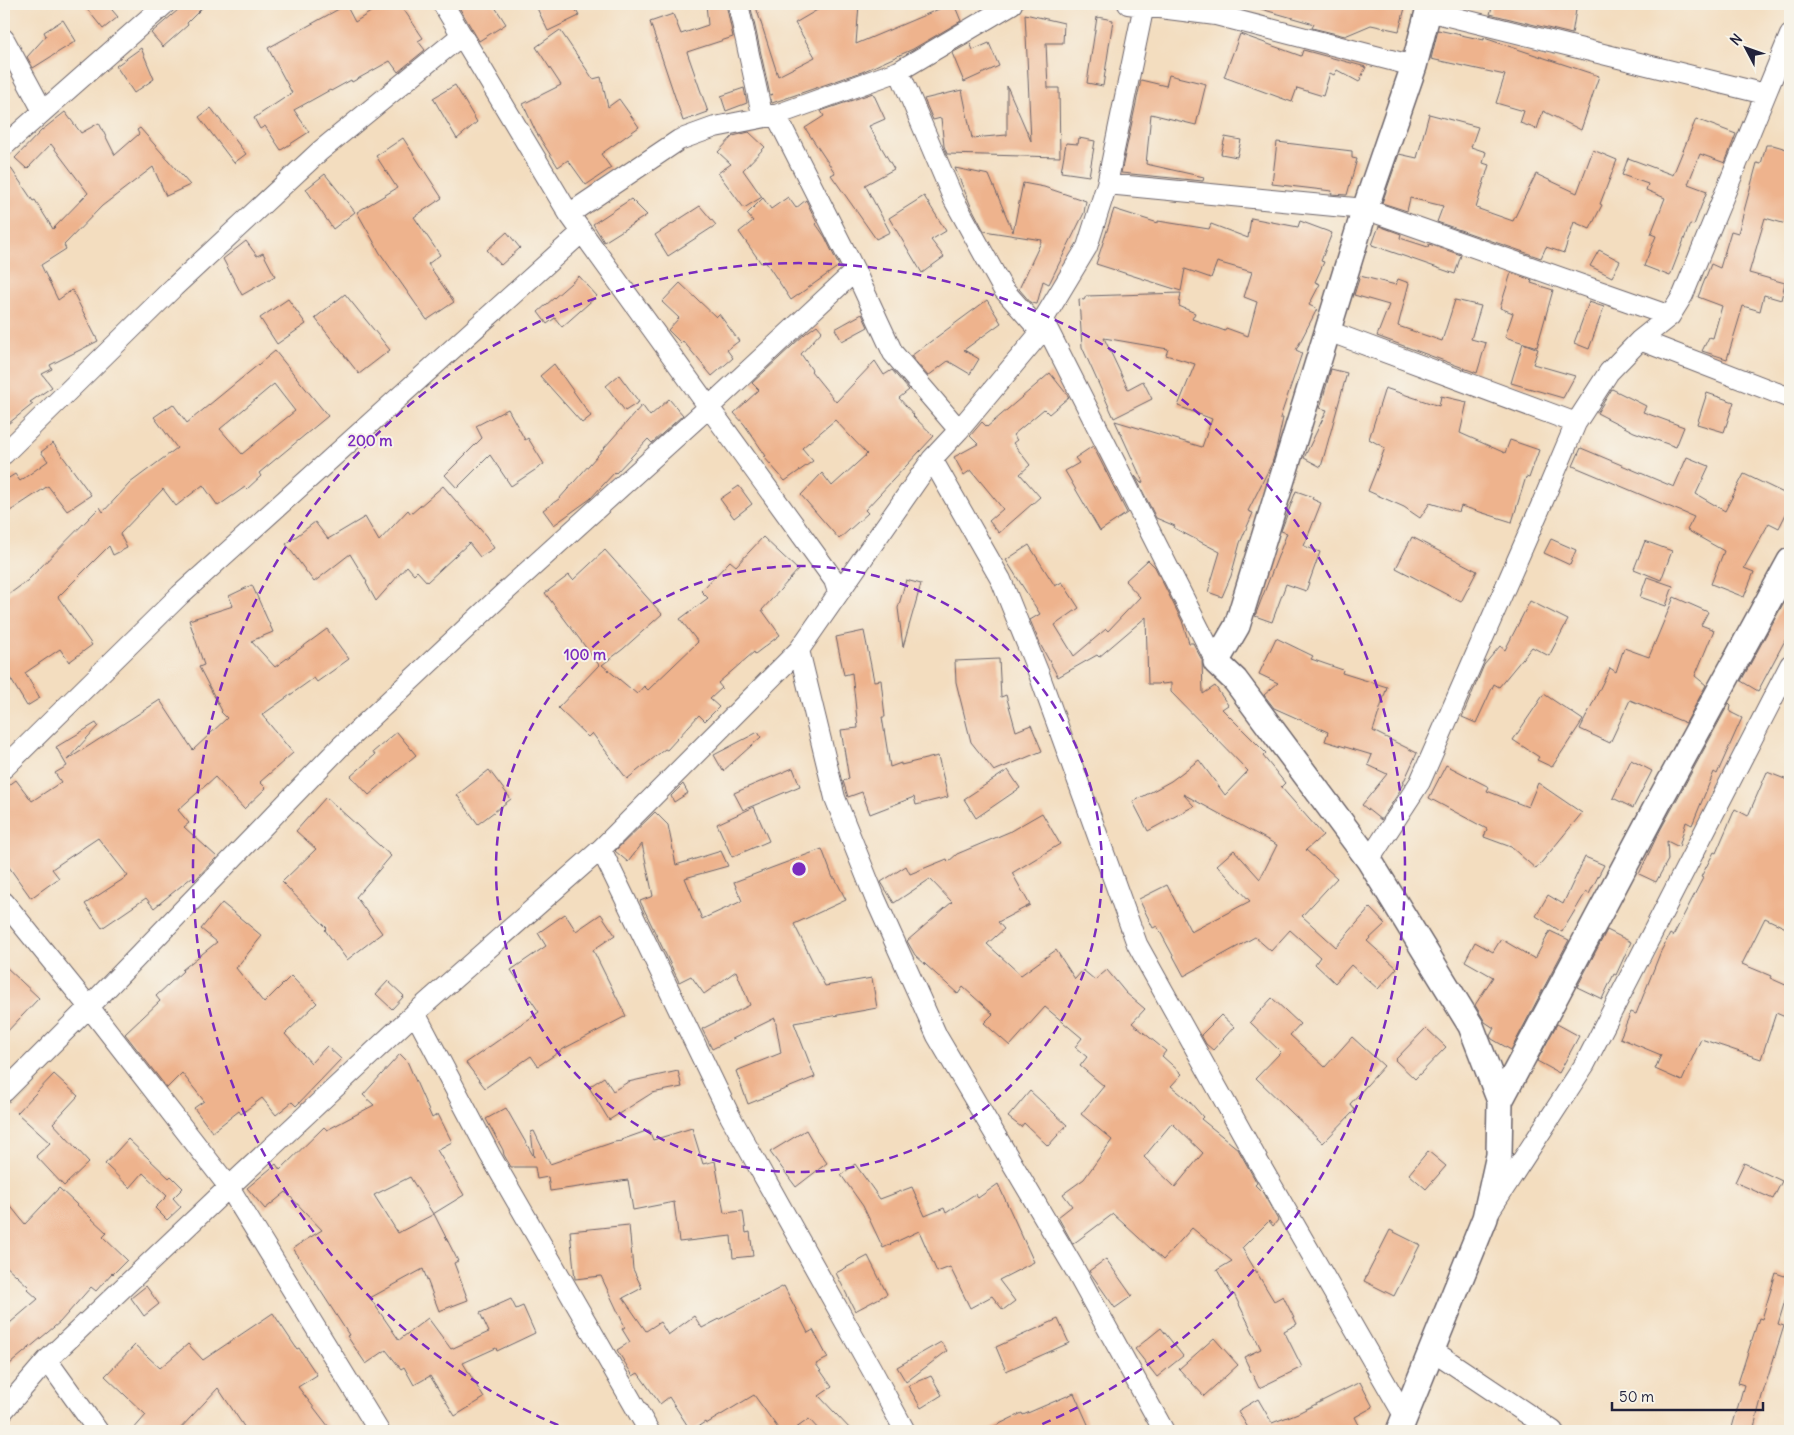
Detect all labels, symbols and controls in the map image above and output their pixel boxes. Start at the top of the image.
north arrow [1722,22,1772,72]
text: N [1726,30,1746,49]
text: 200 m [348,431,392,450]
text: 100 m [564,645,606,664]
centre of rings [790,860,808,878]
scale bar [1612,1380,1763,1412]
text: 50 m [1619,1387,1654,1406]

